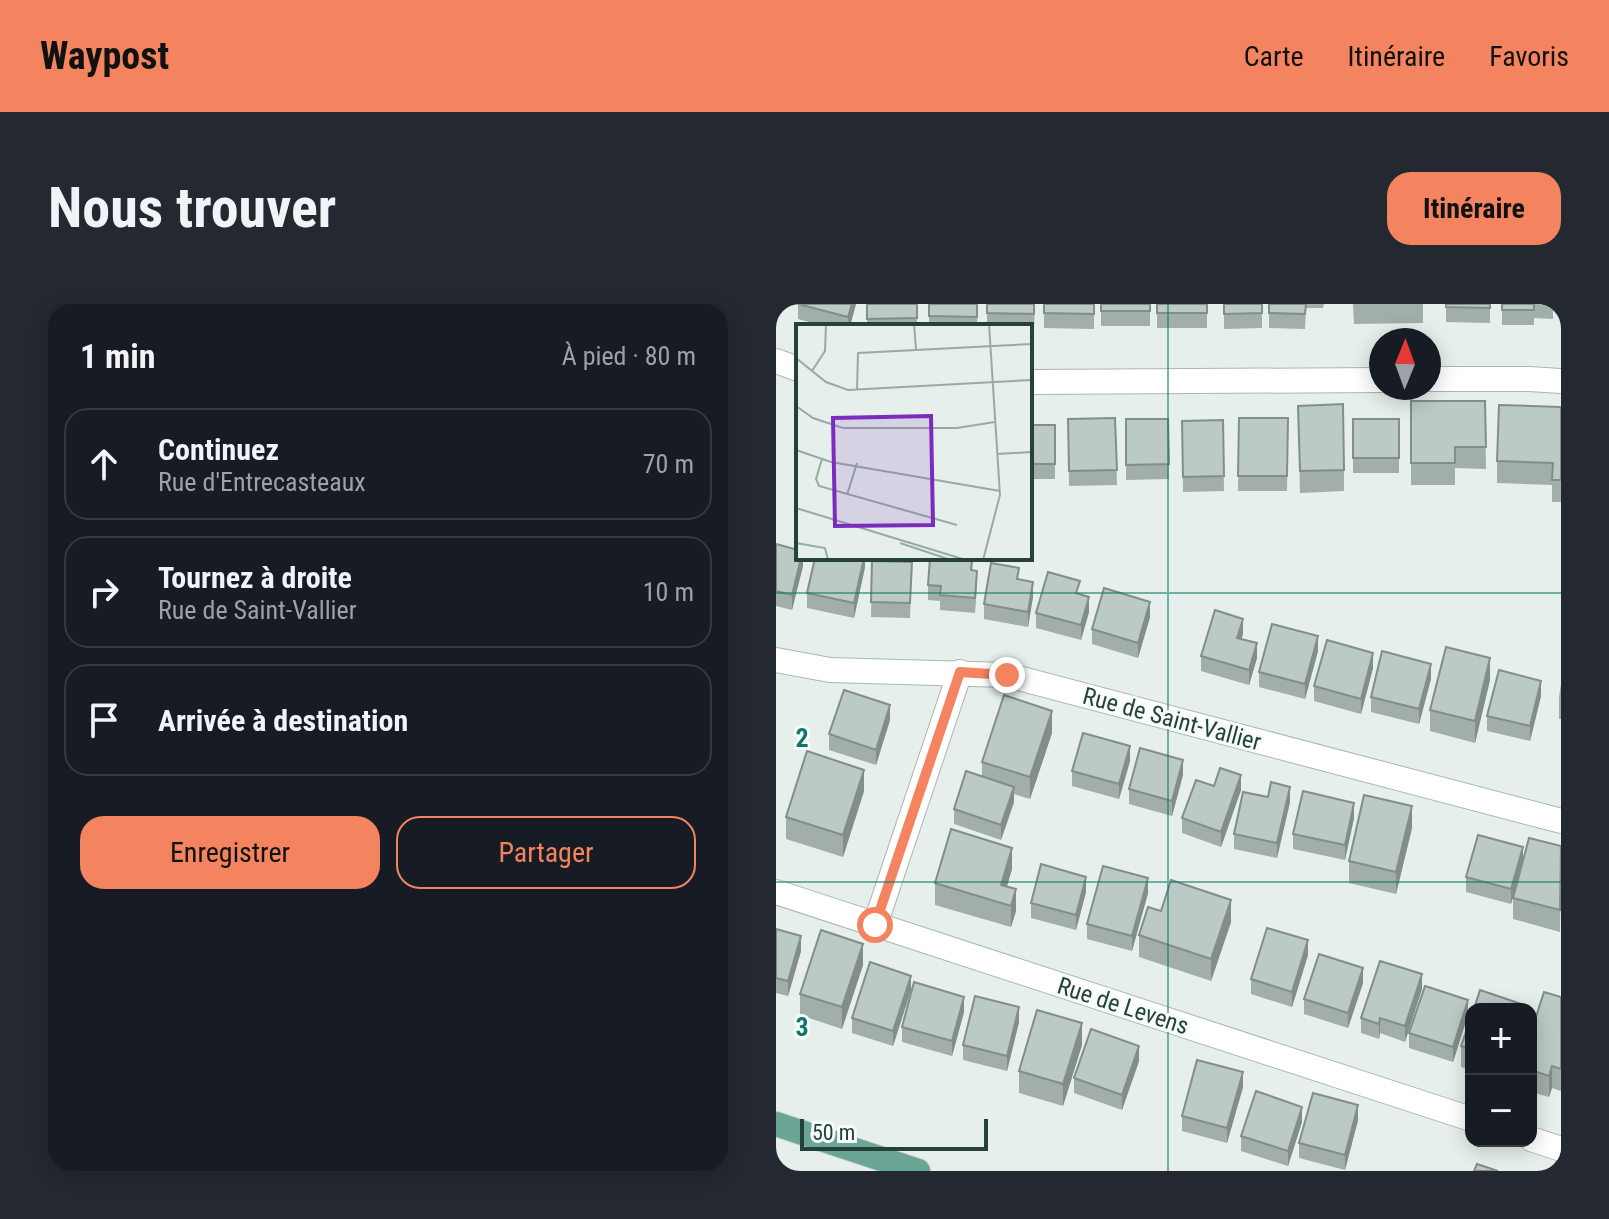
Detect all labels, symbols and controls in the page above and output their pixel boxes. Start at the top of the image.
text: Waypost [40,34,169,78]
text: Carte [1244,40,1304,73]
text: Itinéraire [1348,40,1445,73]
text: Favoris [1489,40,1569,73]
button: Itinéraire [1387,172,1561,245]
text: Nous trouver [48,175,336,241]
inset map [796,324,1032,560]
north arrow [1369,328,1441,400]
text: 1 min [80,336,156,376]
text: À pied · 80 m [562,341,696,371]
text: Continuez [158,432,279,467]
icon: ahead [82,442,126,486]
text: 70 m [643,449,694,479]
text: Rue d'Entrecasteaux [158,467,366,497]
text: Tournez à droite [158,560,352,595]
icon: right [82,570,126,614]
text: 10 m [643,577,694,607]
text: Rue de Saint-Vallier [158,595,357,625]
route end [989,657,1025,693]
street label: Rue de Saint-Vallier [1080,682,1264,756]
icon: arrive [82,698,126,742]
text: Arrivée à destination [158,703,408,738]
text: 2 [795,723,809,753]
button: Enregistrer [80,816,380,889]
button: Partager [396,816,696,889]
route start [857,907,893,943]
street label: Rue de Levens [1054,972,1192,1040]
map controls [1465,1003,1537,1147]
button: + [1465,1003,1537,1075]
text: 3 [795,1012,809,1042]
button: − [1465,1075,1537,1147]
scale bar [800,1115,988,1151]
text: 50 m [812,1120,855,1145]

